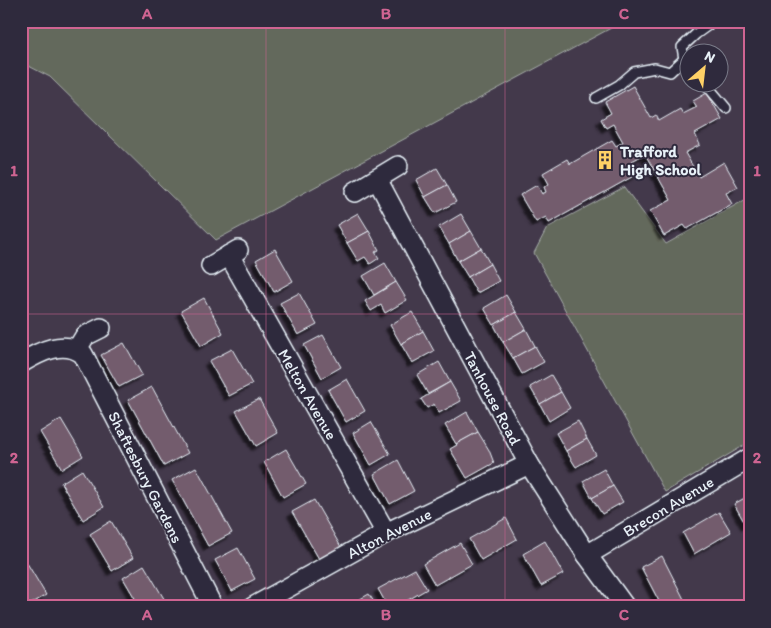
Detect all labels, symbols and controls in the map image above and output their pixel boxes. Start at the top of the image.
text: A [141,4,153,23]
text: B [381,4,392,23]
text: C [619,4,630,23]
north arrow [678,42,728,92]
text: N [702,47,718,67]
place label: Trafford High School [619,142,702,180]
building icon: Trafford High School [594,149,616,171]
text: 1 [10,161,18,180]
text: 1 [753,161,761,180]
street label: Melton Avenue [274,345,341,443]
street label: Tanhouse Road [460,348,525,448]
street label: Shaftesbury Gardens [104,408,187,546]
text: 2 [10,448,19,467]
text: 2 [753,448,762,467]
street label: Brecon Avenue [619,472,717,541]
street label: Alton Avenue [344,504,434,563]
text: A [141,605,153,624]
text: B [381,605,392,624]
text: C [619,605,630,624]

